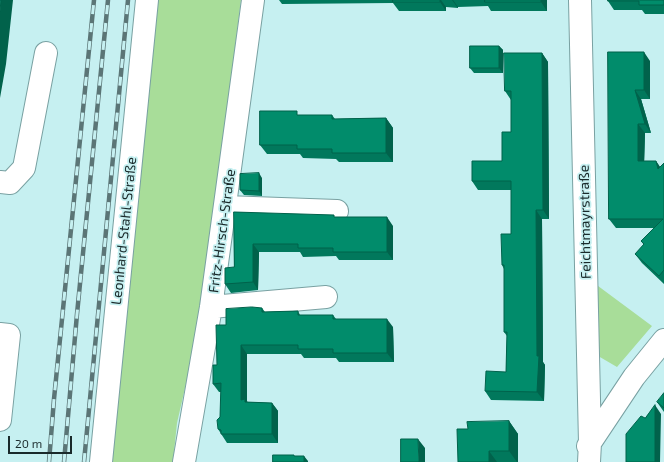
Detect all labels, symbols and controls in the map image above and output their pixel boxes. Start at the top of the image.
street label: Leonhard-Stahl-Straße [108,156,140,306]
street label: Feichtmayrstraße [576,165,594,279]
street label: Fritz-Hirsch-Straße [205,168,239,294]
scale bar [10,428,74,454]
text: 20 m [15,436,42,450]

